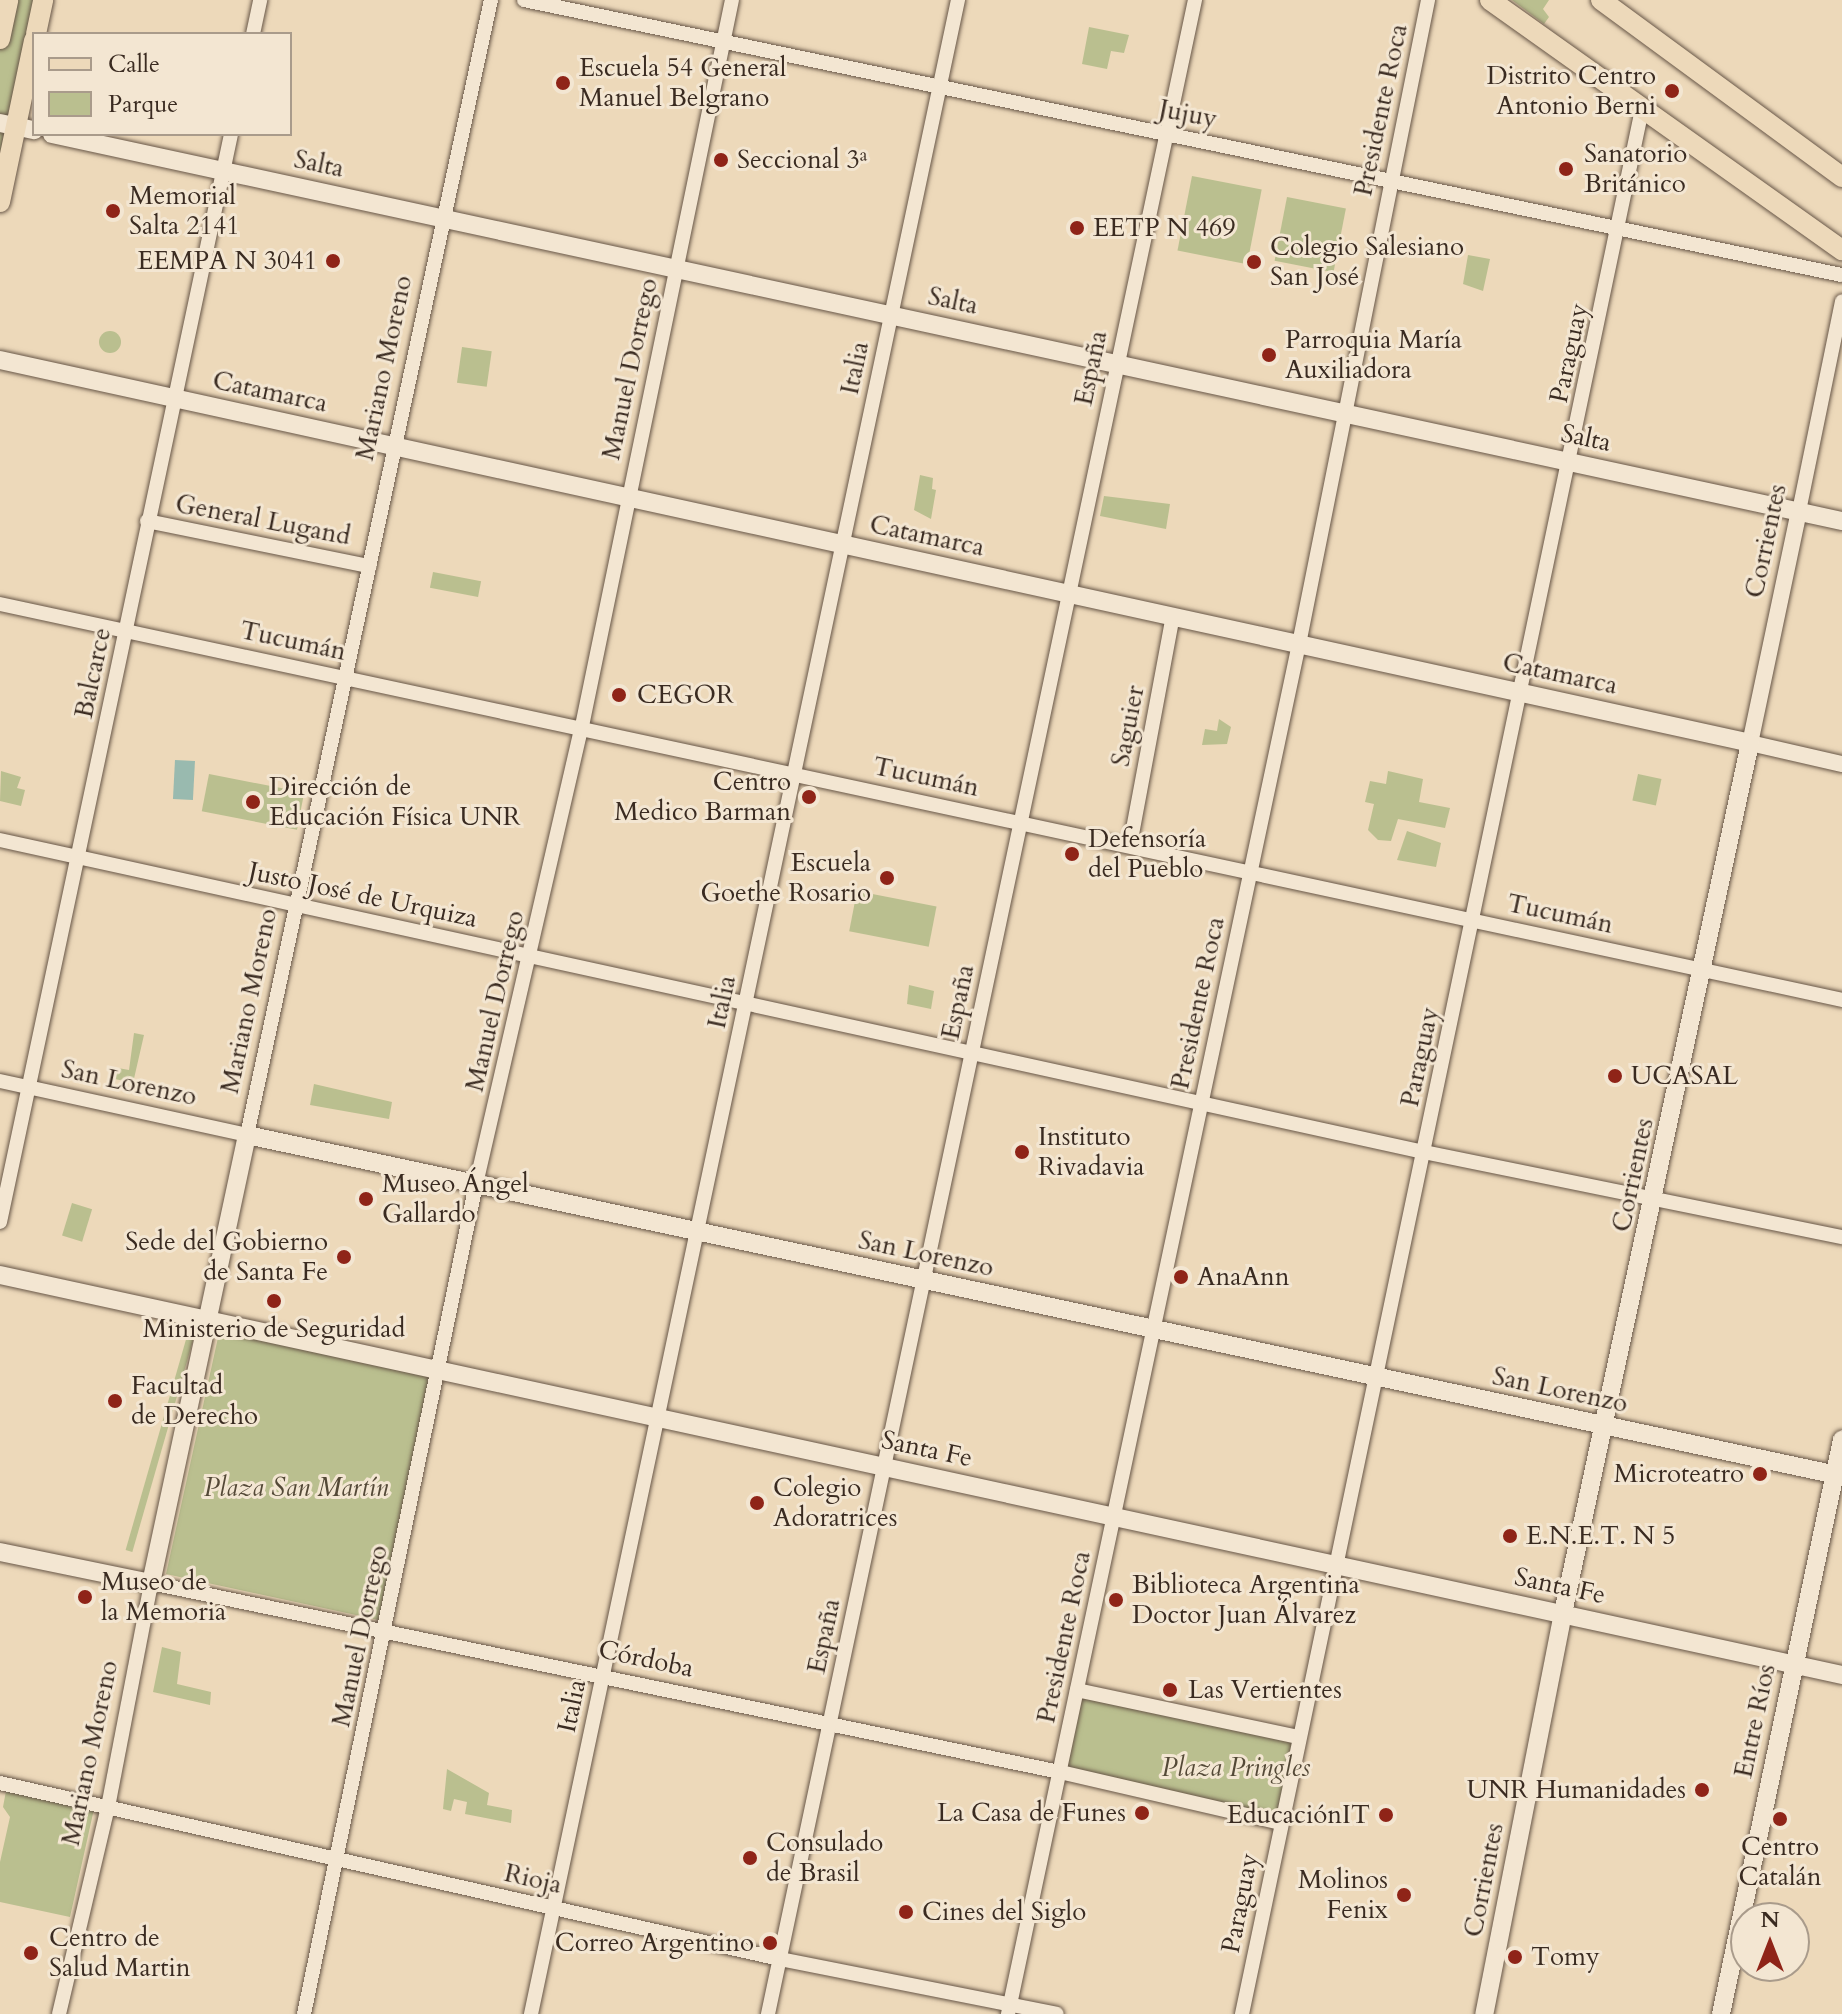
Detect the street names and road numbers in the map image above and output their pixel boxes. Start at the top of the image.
street label: Presidente Roca [1348,21,1414,199]
street label: Jujuy [1156,93,1220,135]
street label: Salta [291,144,347,184]
street label: Mariano Moreno [349,273,419,463]
street label: Manuel Dorrego [596,275,664,463]
street label: Salta [925,281,981,321]
street label: Paraguay [1543,300,1595,406]
street label: España [1068,328,1114,408]
street label: Italia [834,339,876,397]
street label: Catamarca [210,365,330,419]
street label: Salta [1558,418,1614,458]
street label: Corrientes [1739,481,1793,601]
street label: General Lugand [173,488,353,552]
street label: Catamarca [867,509,987,563]
street label: Tucumán [237,615,349,667]
street label: Balcarce [68,625,118,721]
street label: Catamarca [1500,647,1620,701]
street label: Saguier [1105,683,1151,769]
street label: Tucumán [870,751,982,803]
street label: Justo José de Urquiza [246,856,480,934]
street label: Tucumán [1504,888,1616,940]
street label: Mariano Moreno [214,906,284,1096]
street label: Manuel Dorrego [459,907,531,1095]
street label: Presidente Roca [1165,914,1231,1092]
street label: España [935,962,981,1042]
street label: Italia [701,973,743,1031]
street label: Paraguay [1394,1004,1446,1110]
street label: San Lorenzo [58,1053,200,1113]
street label: Corrientes [1606,1115,1660,1235]
street label: San Lorenzo [855,1224,997,1284]
street label: San Lorenzo [1489,1360,1631,1420]
street label: Santa Fe [879,1424,975,1474]
street label: Manuel Dorrego [326,1542,394,1730]
street label: Presidente Roca [1031,1548,1097,1726]
street label: Santa Fe [1512,1561,1608,1611]
street label: España [801,1596,847,1676]
street label: Córdoba [596,1634,696,1684]
street label: Mariano Moreno [55,1658,125,1848]
street label: Entre Ríos [1728,1661,1782,1781]
street label: Italia [551,1677,593,1735]
street label: Corrientes [1458,1820,1510,1940]
street label: Paraguay [1215,1850,1265,1956]
street label: Rioja [501,1857,565,1901]

